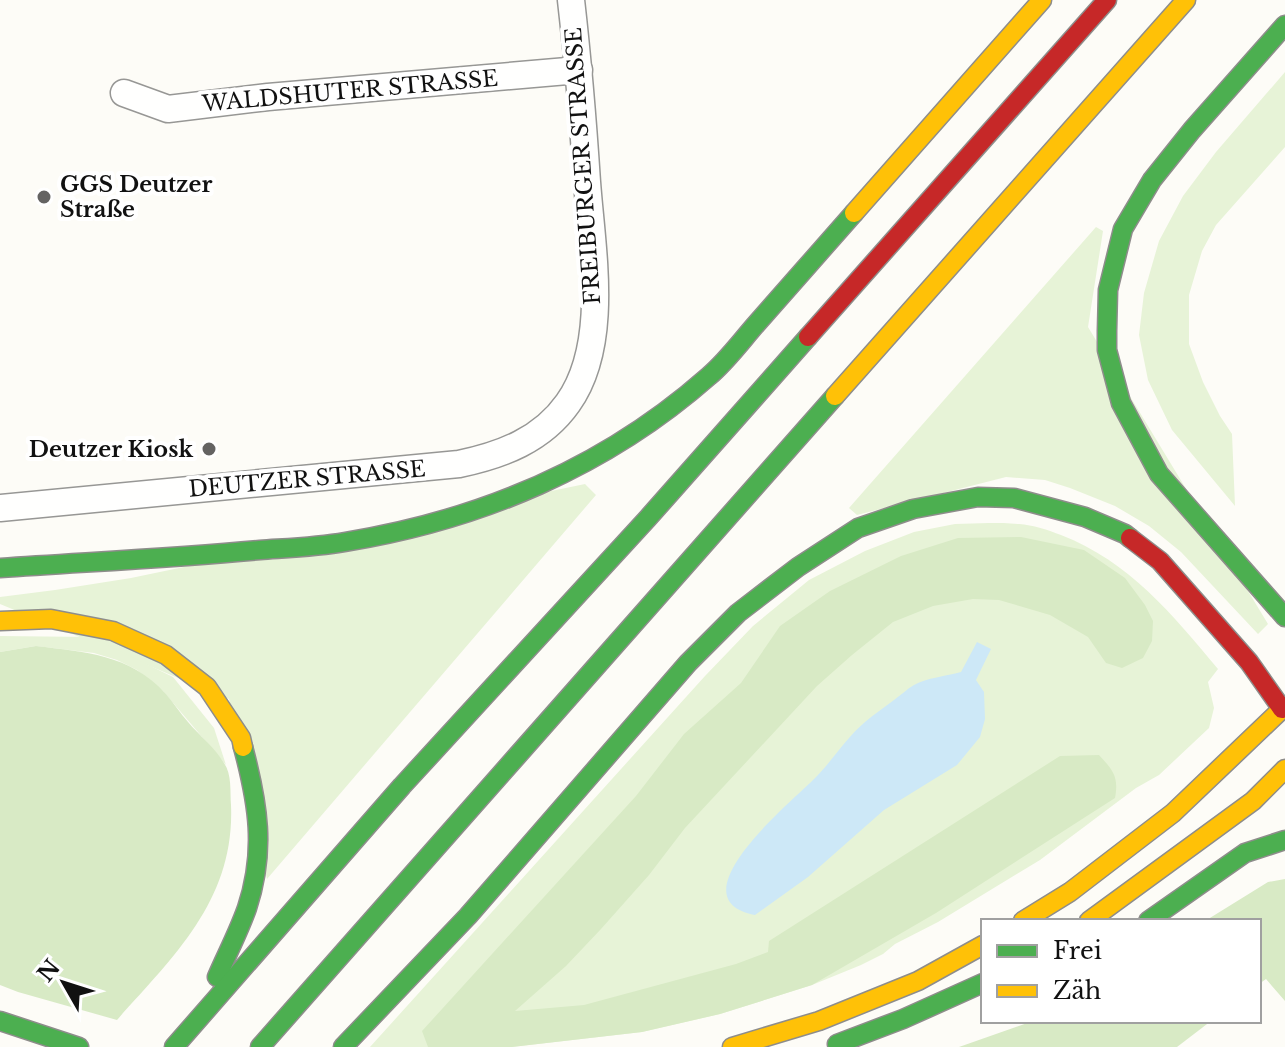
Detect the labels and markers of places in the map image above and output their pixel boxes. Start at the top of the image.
place label: GGS Deutzer Straße [60,171,212,223]
marker: GGS Deutzer Straße [35,188,53,206]
place label: Deutzer Kiosk [29,436,193,463]
marker: Deutzer Kiosk [200,440,218,458]

